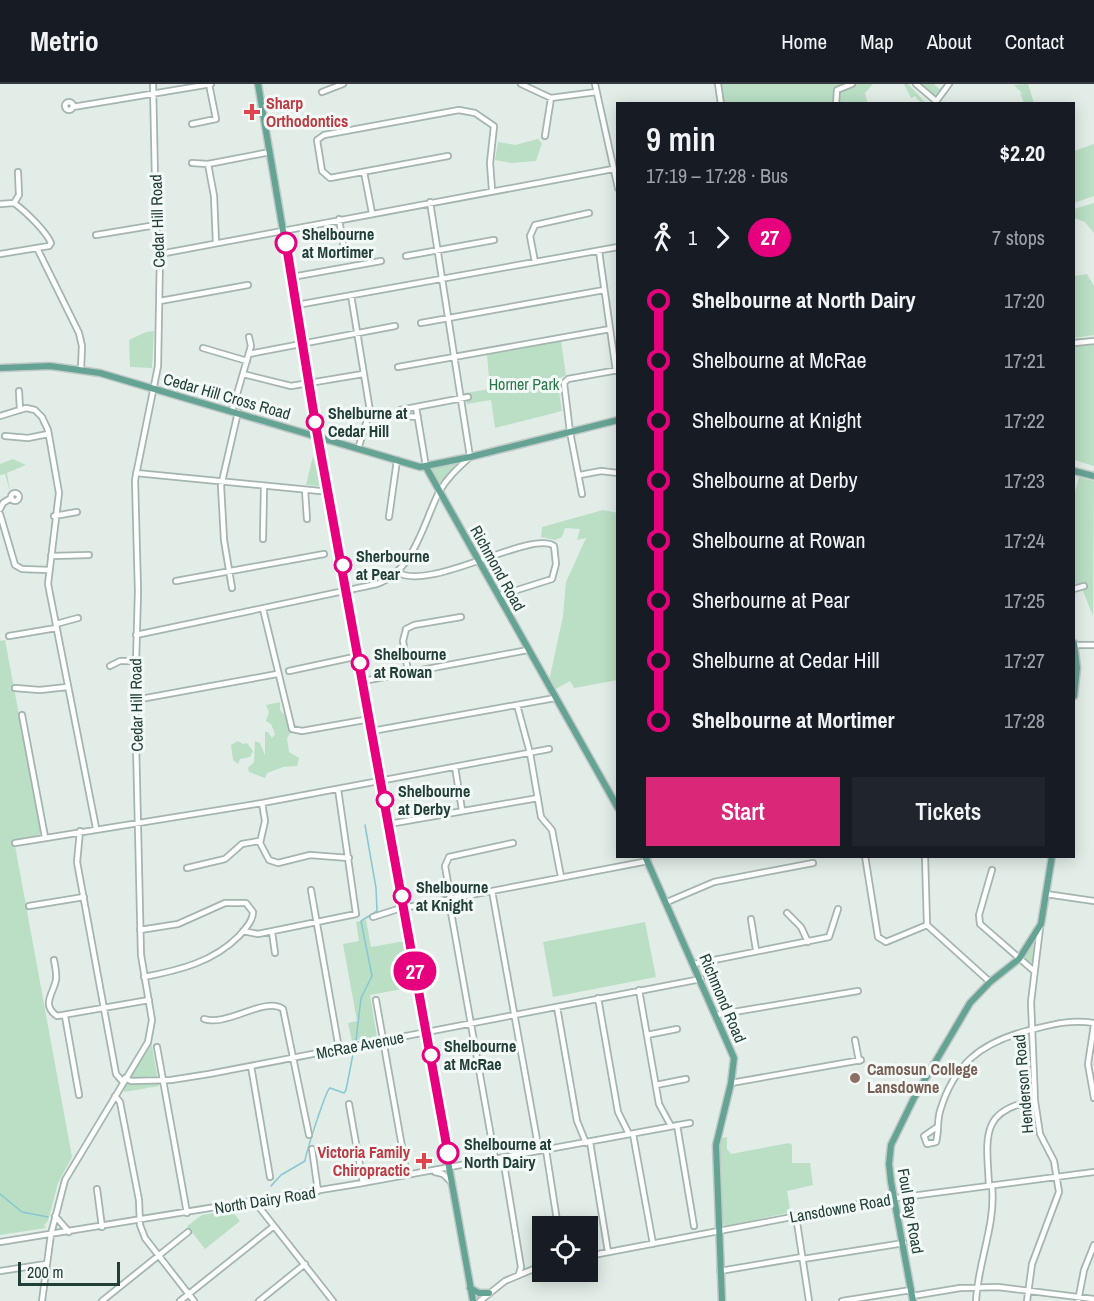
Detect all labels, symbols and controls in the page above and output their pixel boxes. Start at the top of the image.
text: Metrio [30,22,99,60]
text: Home [781,27,827,56]
text: Map [860,27,894,56]
text: About [927,27,972,56]
text: Contact [1005,27,1064,56]
place label: Sharp Orthodontics [266,92,348,132]
marker: Sharp Orthodontics [243,103,261,121]
text: 9 min [646,117,716,161]
text: $2.20 [1000,138,1045,168]
text: 17:19 – 17:28 · Bus [646,162,788,189]
street label: Cedar Hill Road [144,174,170,268]
icon: walk [646,221,679,254]
icon: forward [706,221,739,254]
place label: Shelbourne at Mortimer [302,223,374,263]
text: 27 [760,223,779,252]
text: 1 [688,224,697,251]
text: 7 stops [992,224,1045,251]
marker: Shelbourne at Mortimer [275,232,297,254]
text: Shelbourne at North Dairy [692,285,916,315]
text: 17:20 [1004,287,1045,314]
text: Shelbourne at McRae [692,345,866,375]
text: 17:21 [1004,347,1045,374]
street label: Cedar Hill Cross Road [161,367,293,425]
park label: Horner Park [489,373,560,395]
place label: Shelburne at Cedar Hill [328,402,408,442]
text: Shelbourne at Knight [692,405,862,435]
text: 17:22 [1004,407,1045,434]
marker: Shelburne at Cedar Hill [306,413,324,431]
text: Shelbourne at Derby [692,465,857,495]
text: 17:23 [1004,467,1045,494]
street label: Richmond Road [465,521,531,615]
text: Shelbourne at Rowan [692,525,866,555]
text: 17:24 [1004,527,1045,554]
place label: Sherbourne at Pear [356,545,430,585]
marker: Sherbourne at Pear [334,556,352,574]
text: Sherbourne at Pear [692,585,849,615]
text: 17:25 [1004,587,1045,614]
place label: Shelbourne at Rowan [374,643,446,683]
text: Shelburne at Cedar Hill [692,645,880,675]
text: 17:27 [1004,647,1045,674]
marker: Shelbourne at Rowan [351,654,369,672]
street label: Cedar Hill Road [124,658,148,752]
text: Shelbourne at Mortimer [692,705,895,735]
text: 17:28 [1004,707,1045,734]
button: Start [646,777,840,846]
button: Tickets [852,777,1045,846]
place label: Shelbourne at Derby [398,780,470,820]
marker: Shelbourne at Derby [376,791,394,809]
place label: Shelbourne at Knight [416,876,488,916]
marker: Shelbourne at Knight [393,887,411,905]
street label: Richmond Road [694,950,752,1046]
line badge: 27 [388,952,442,990]
text: 27 [405,957,425,986]
street label: McRae Avenue [314,1026,406,1064]
street label: Henderson Road [1008,1034,1038,1134]
place label: Shelbourne at McRae [444,1035,516,1075]
marker: Shelbourne at McRae [422,1046,440,1064]
place label: Camosun College Lansdowne [867,1058,978,1098]
marker: Camosun College Lansdowne [848,1071,862,1085]
place label: Shelbourne at North Dairy [464,1133,552,1173]
place label: Victoria Family Chiropractic [318,1141,411,1181]
marker: Shelbourne at North Dairy [437,1142,459,1164]
marker: Victoria Family Chiropractic [415,1152,433,1170]
street label: Foul Bay Road [893,1167,929,1255]
street label: North Dairy Road [213,1181,317,1219]
street label: Lansdowne Road [788,1188,892,1228]
map controls [532,1216,598,1282]
button: locate [532,1216,598,1282]
scale bar [18,1259,120,1286]
text: 200 m [27,1261,63,1283]

